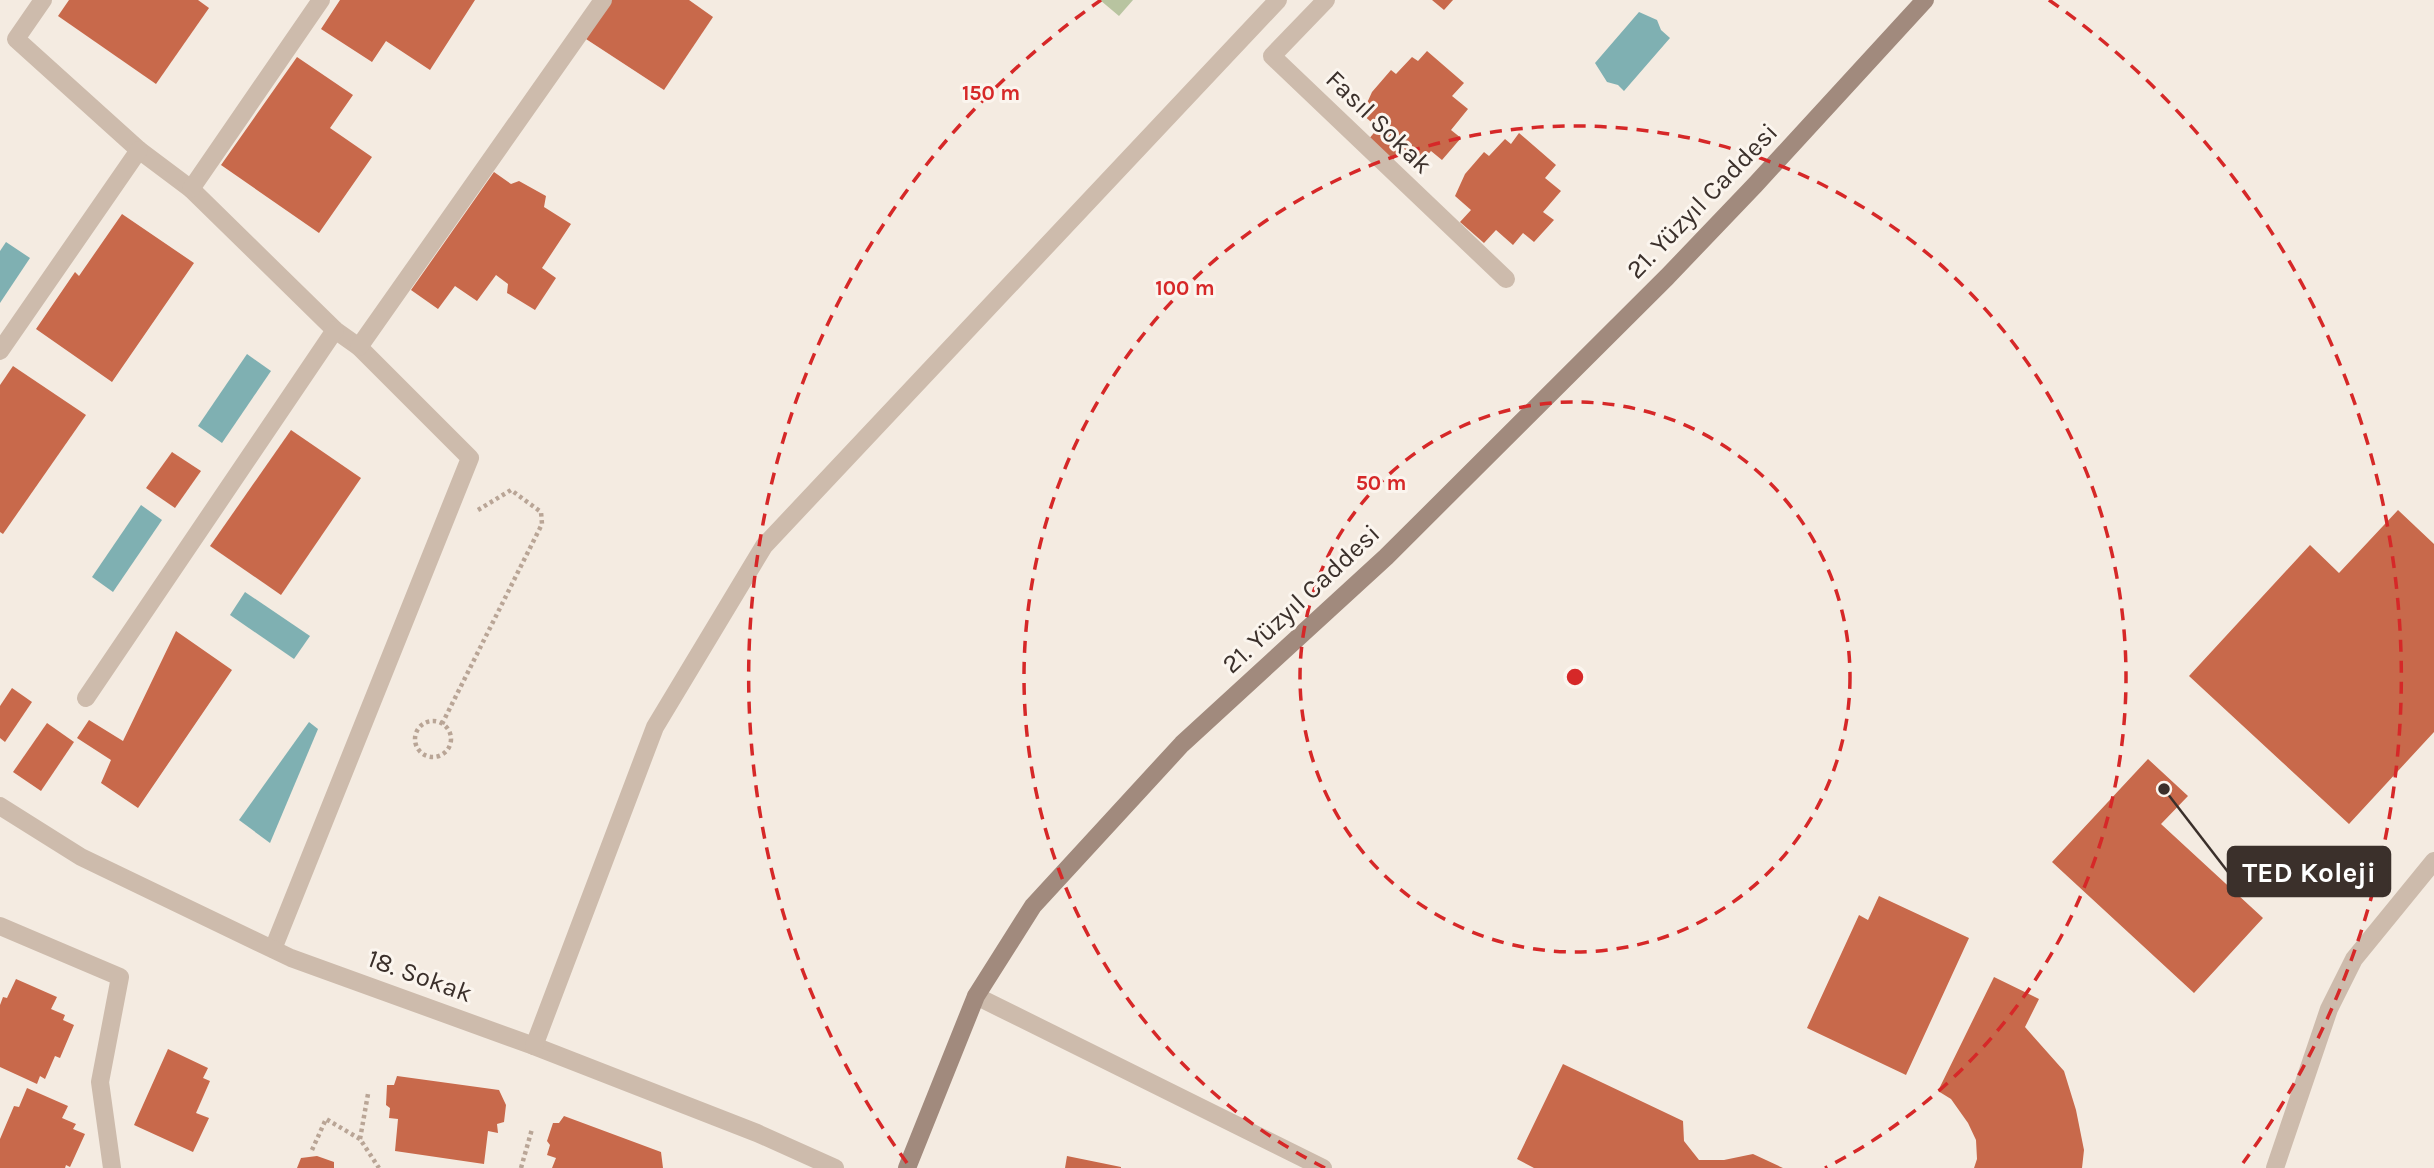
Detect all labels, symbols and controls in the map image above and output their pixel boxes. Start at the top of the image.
street label: Fasıl Sokak [1319,64,1439,180]
text: 150 m [962,81,1020,105]
street label: 21. Yüzyıl Caddesi [1620,117,1784,285]
text: 100 m [1155,276,1215,300]
text: 50 m [1356,471,1406,495]
street label: 21. Yüzyıl Caddesi [1216,518,1386,680]
centre of rings [1563,665,1587,689]
callout: TED Koleji [2228,847,2390,896]
text: TED Koleji [2242,856,2376,889]
street label: 18. Sokak [364,943,476,1009]

